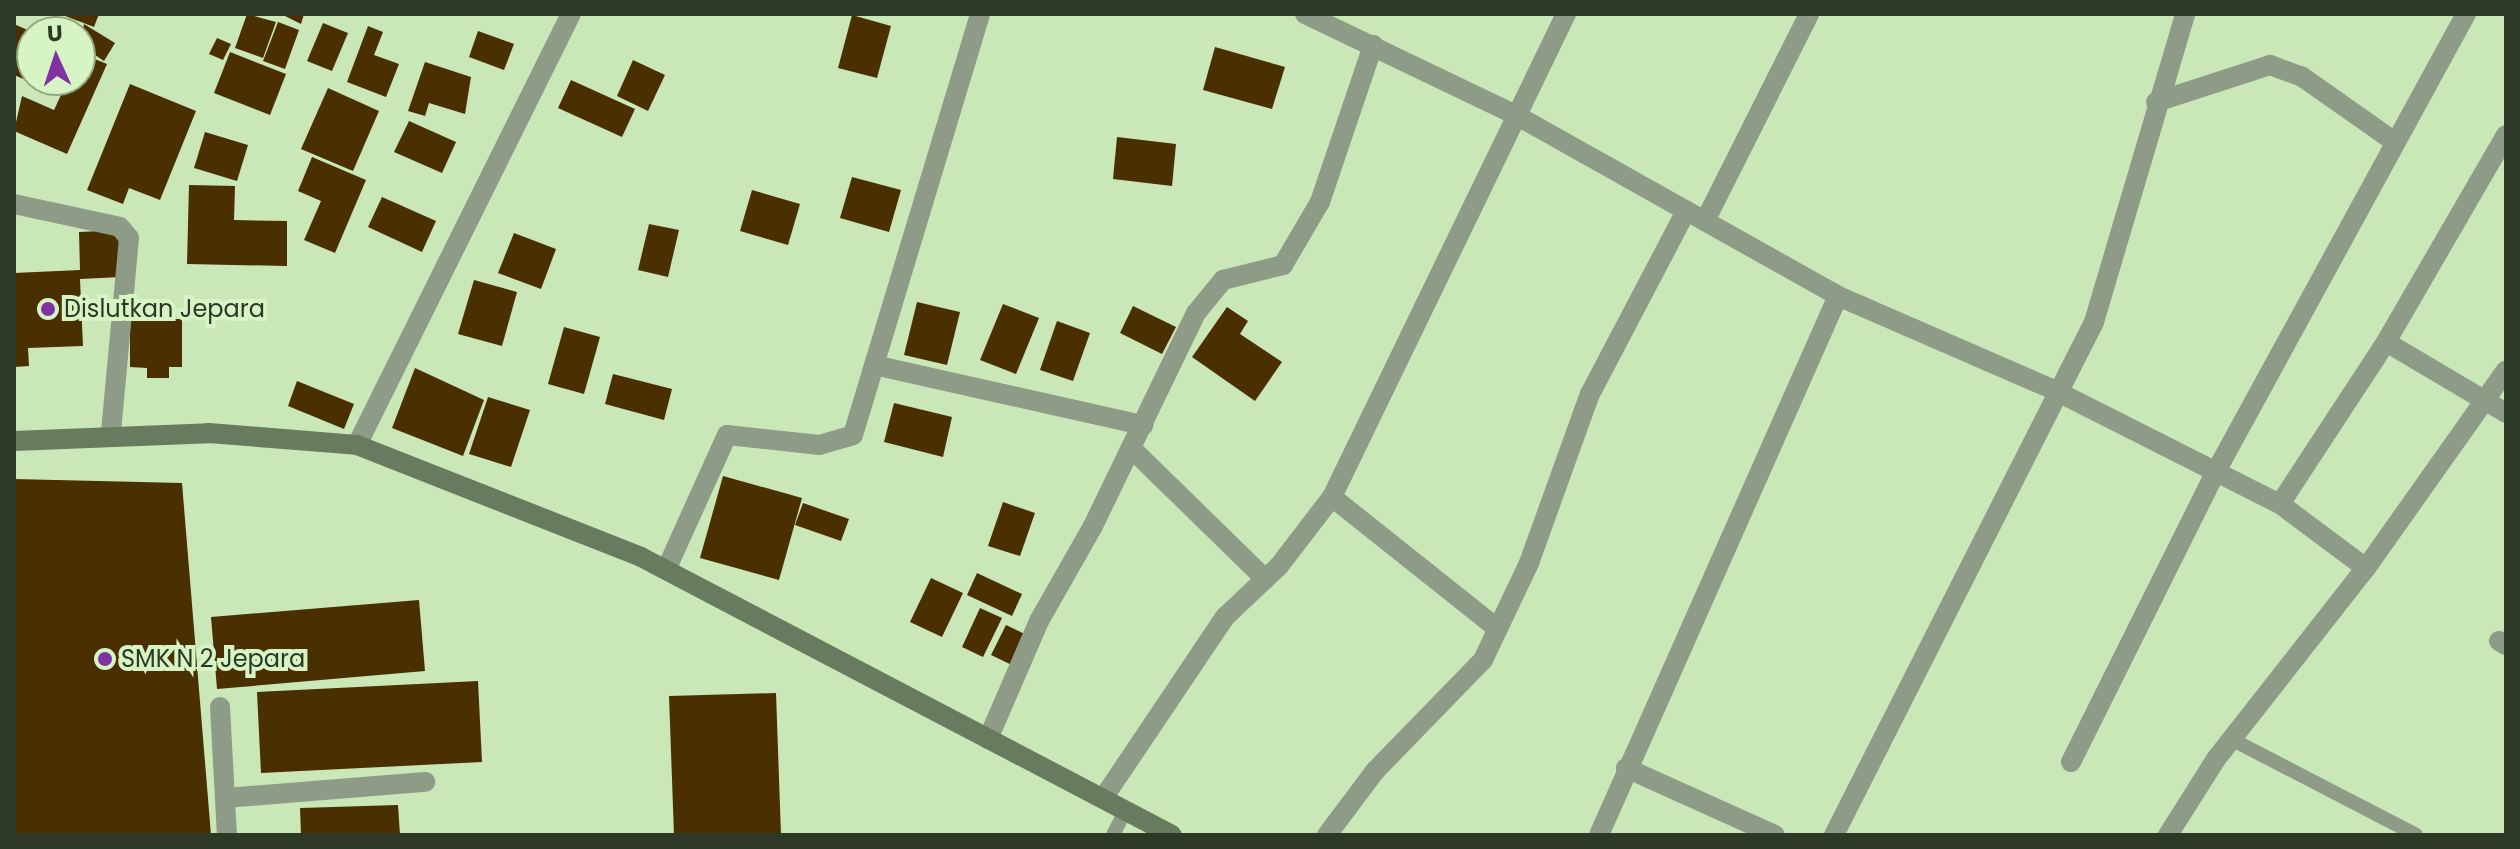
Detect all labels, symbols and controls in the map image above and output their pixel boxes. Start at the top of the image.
north arrow [16,16,96,96]
text: U [46,18,63,49]
place label: Dislutkan Jepara [64,295,265,323]
marker: Dislutkan Jepara [39,300,57,318]
place label: SMK N 2 Jepara [121,645,305,673]
marker: SMK N 2 Jepara [96,650,114,668]

